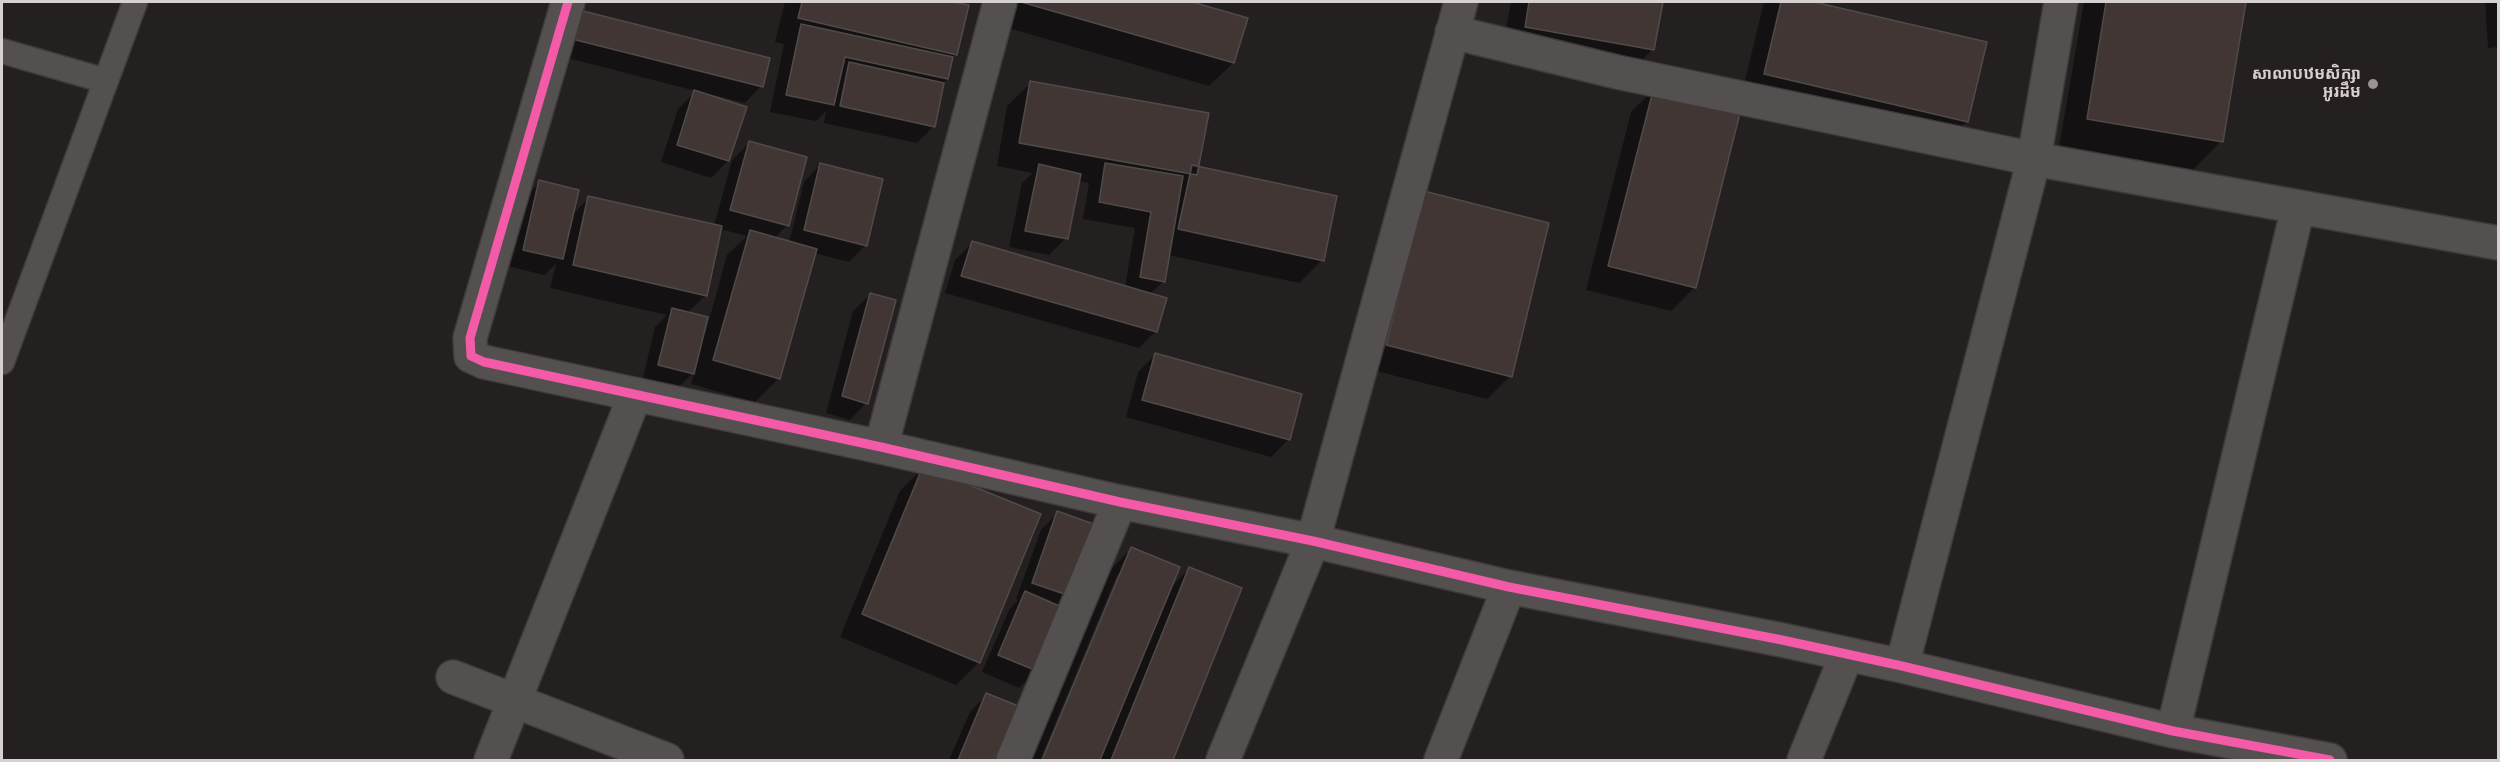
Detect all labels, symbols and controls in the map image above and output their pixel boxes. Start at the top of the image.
place label: សាលាបឋមសិក្សា អូរដឹម [2252,65,2361,103]
marker: សាលាបឋមសិក្សា អូរដឹម [2366,77,2380,91]

